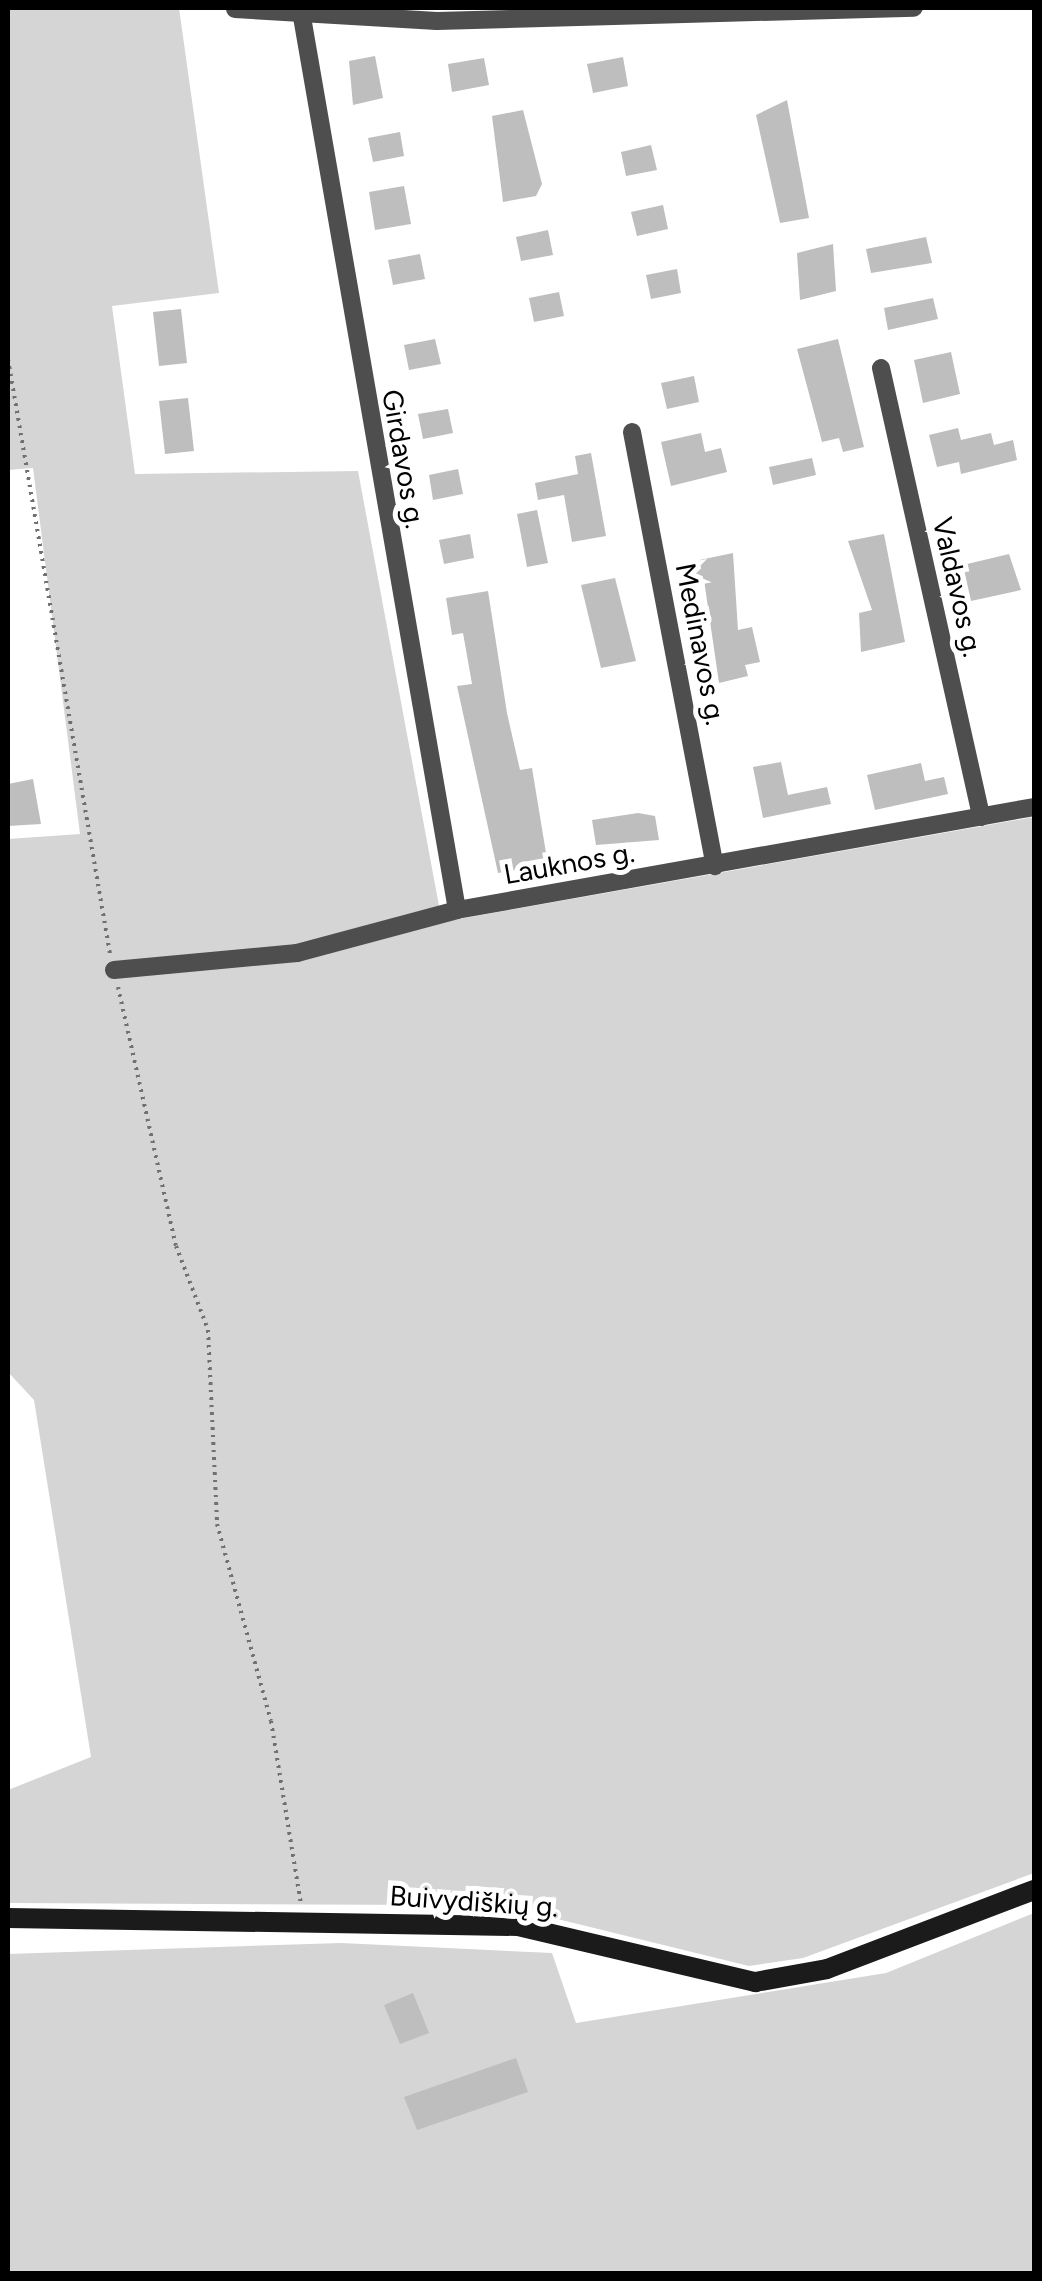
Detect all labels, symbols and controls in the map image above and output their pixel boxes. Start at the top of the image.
street label: Girdavos g. [375,387,433,531]
street label: Valdavos g. [926,514,990,660]
street label: Medinavos g. [669,560,733,728]
street label: Lauknos g. [501,835,637,891]
street label: Buivydiškių g. [388,1878,560,1924]

